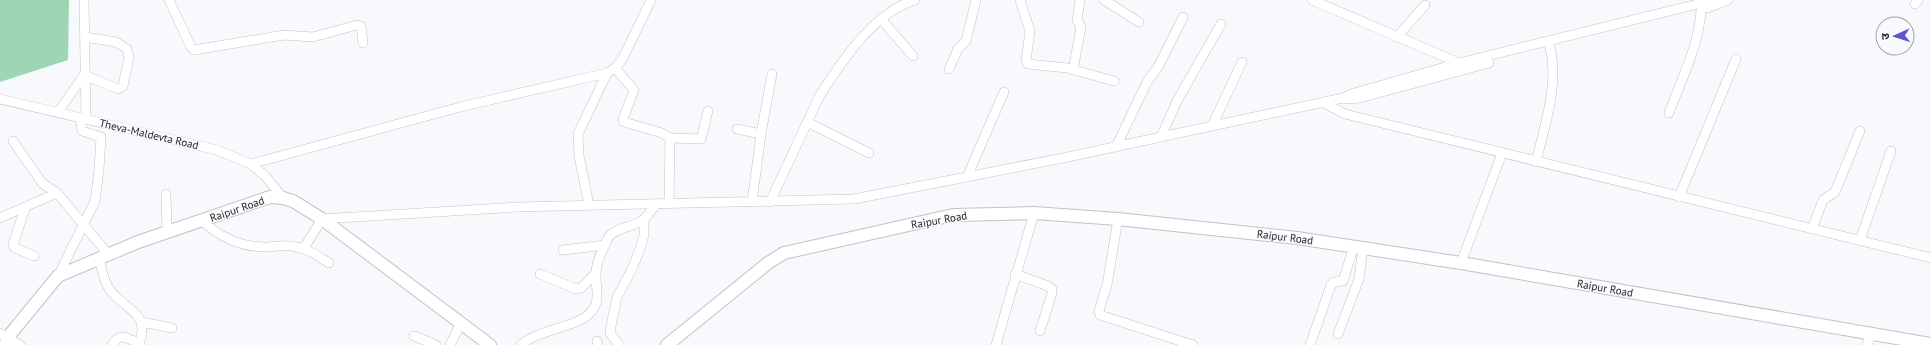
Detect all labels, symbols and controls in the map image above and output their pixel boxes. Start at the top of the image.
north arrow [1875,16,1915,56]
text: उ [1878,32,1892,40]
street label: Theva-Maldevta Road [98,116,200,152]
street label: Raipur Road [208,193,266,225]
street label: Raipur Road [910,208,968,232]
street label: Raipur Road [1256,227,1314,247]
street label: Raipur Road [1576,276,1634,300]

